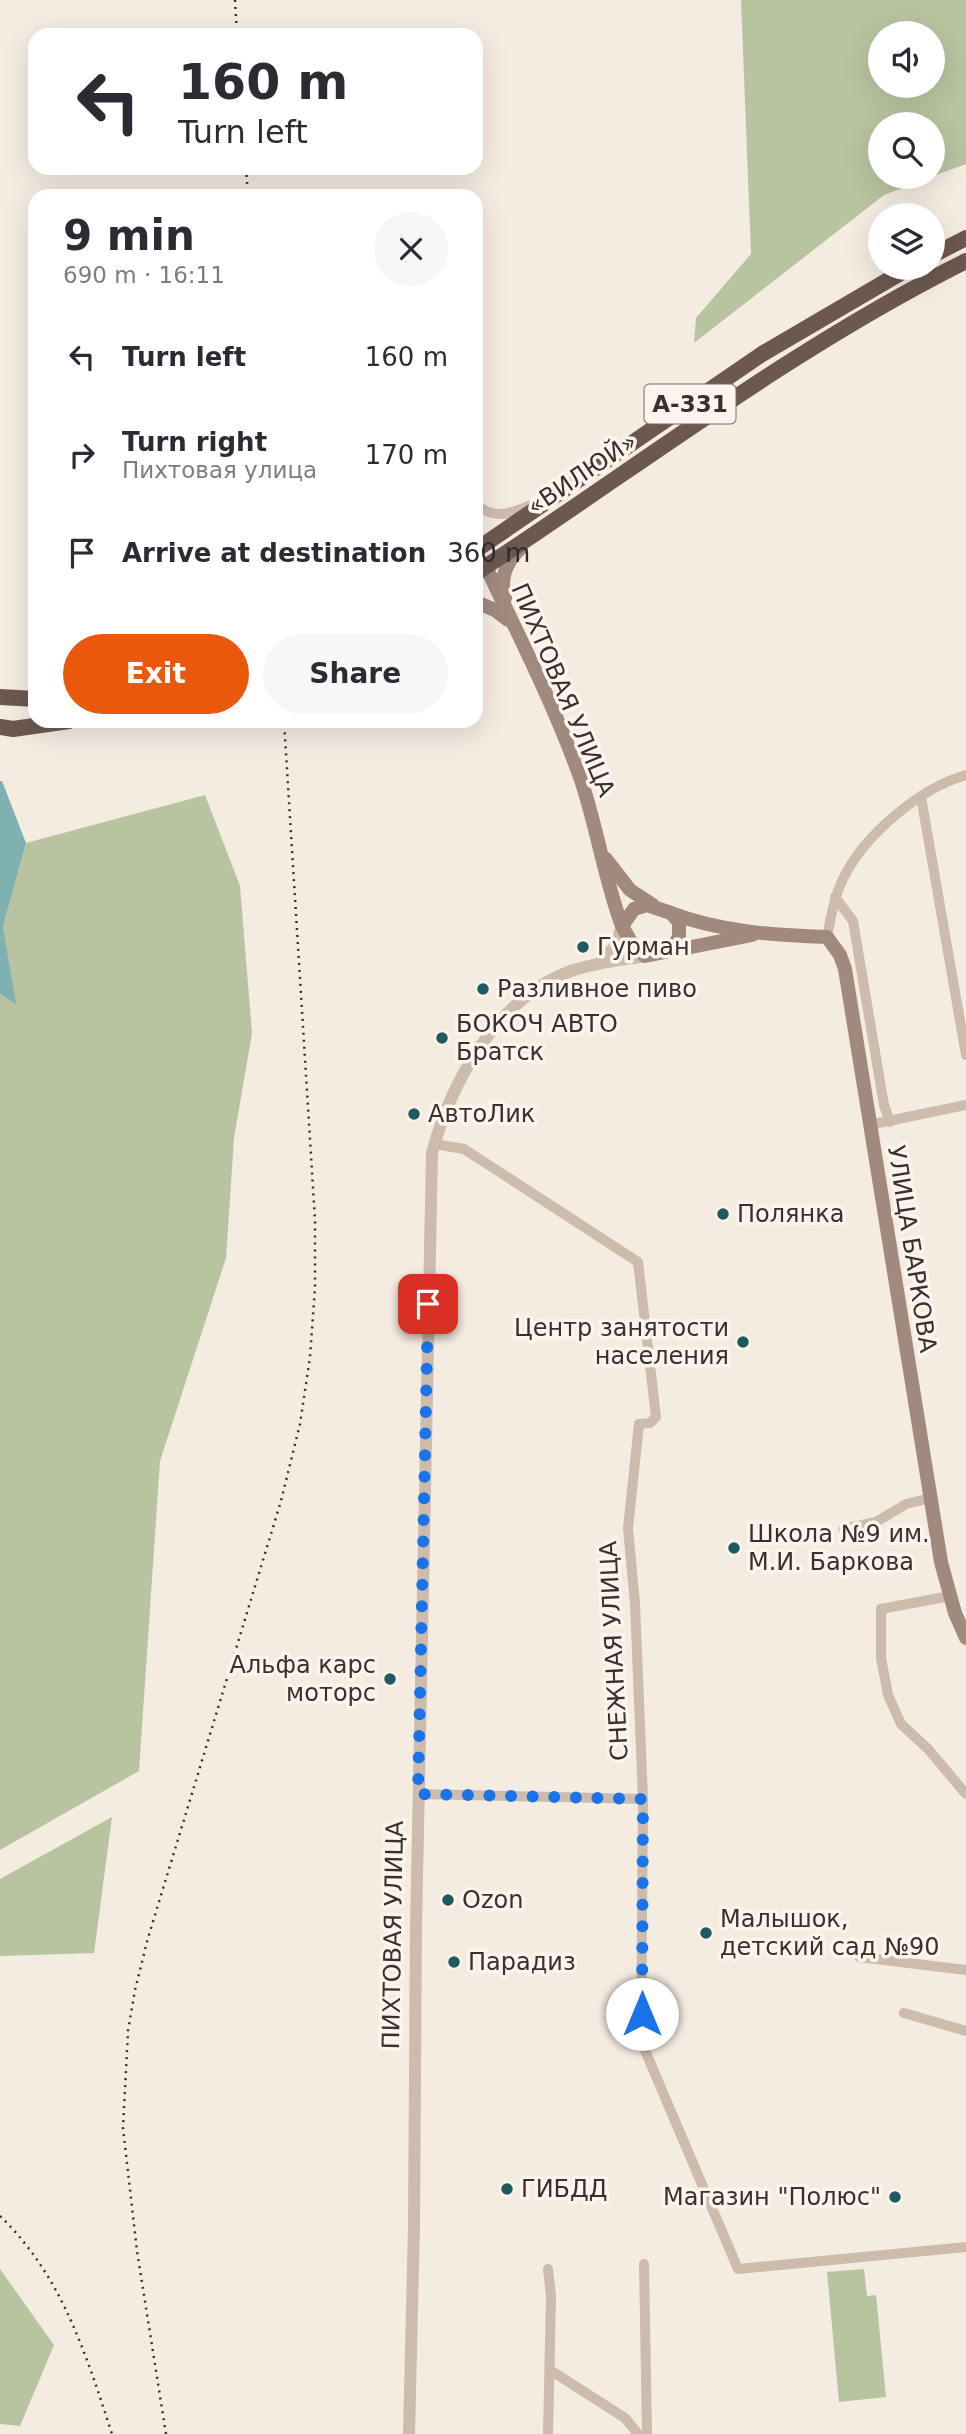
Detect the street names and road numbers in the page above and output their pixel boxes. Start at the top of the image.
road number: А-331 [644,384,736,424]
street label: «ВИЛЮЙ» [522,426,642,521]
street label: ПИХТОВАЯ УЛИЦА [505,579,621,801]
street label: УЛИЦА БАРКОВА [882,1143,942,1355]
street label: СНЕЖНАЯ УЛИЦА [594,1540,634,1762]
street label: ПИХТОВАЯ УЛИЦА [377,1820,409,2050]

